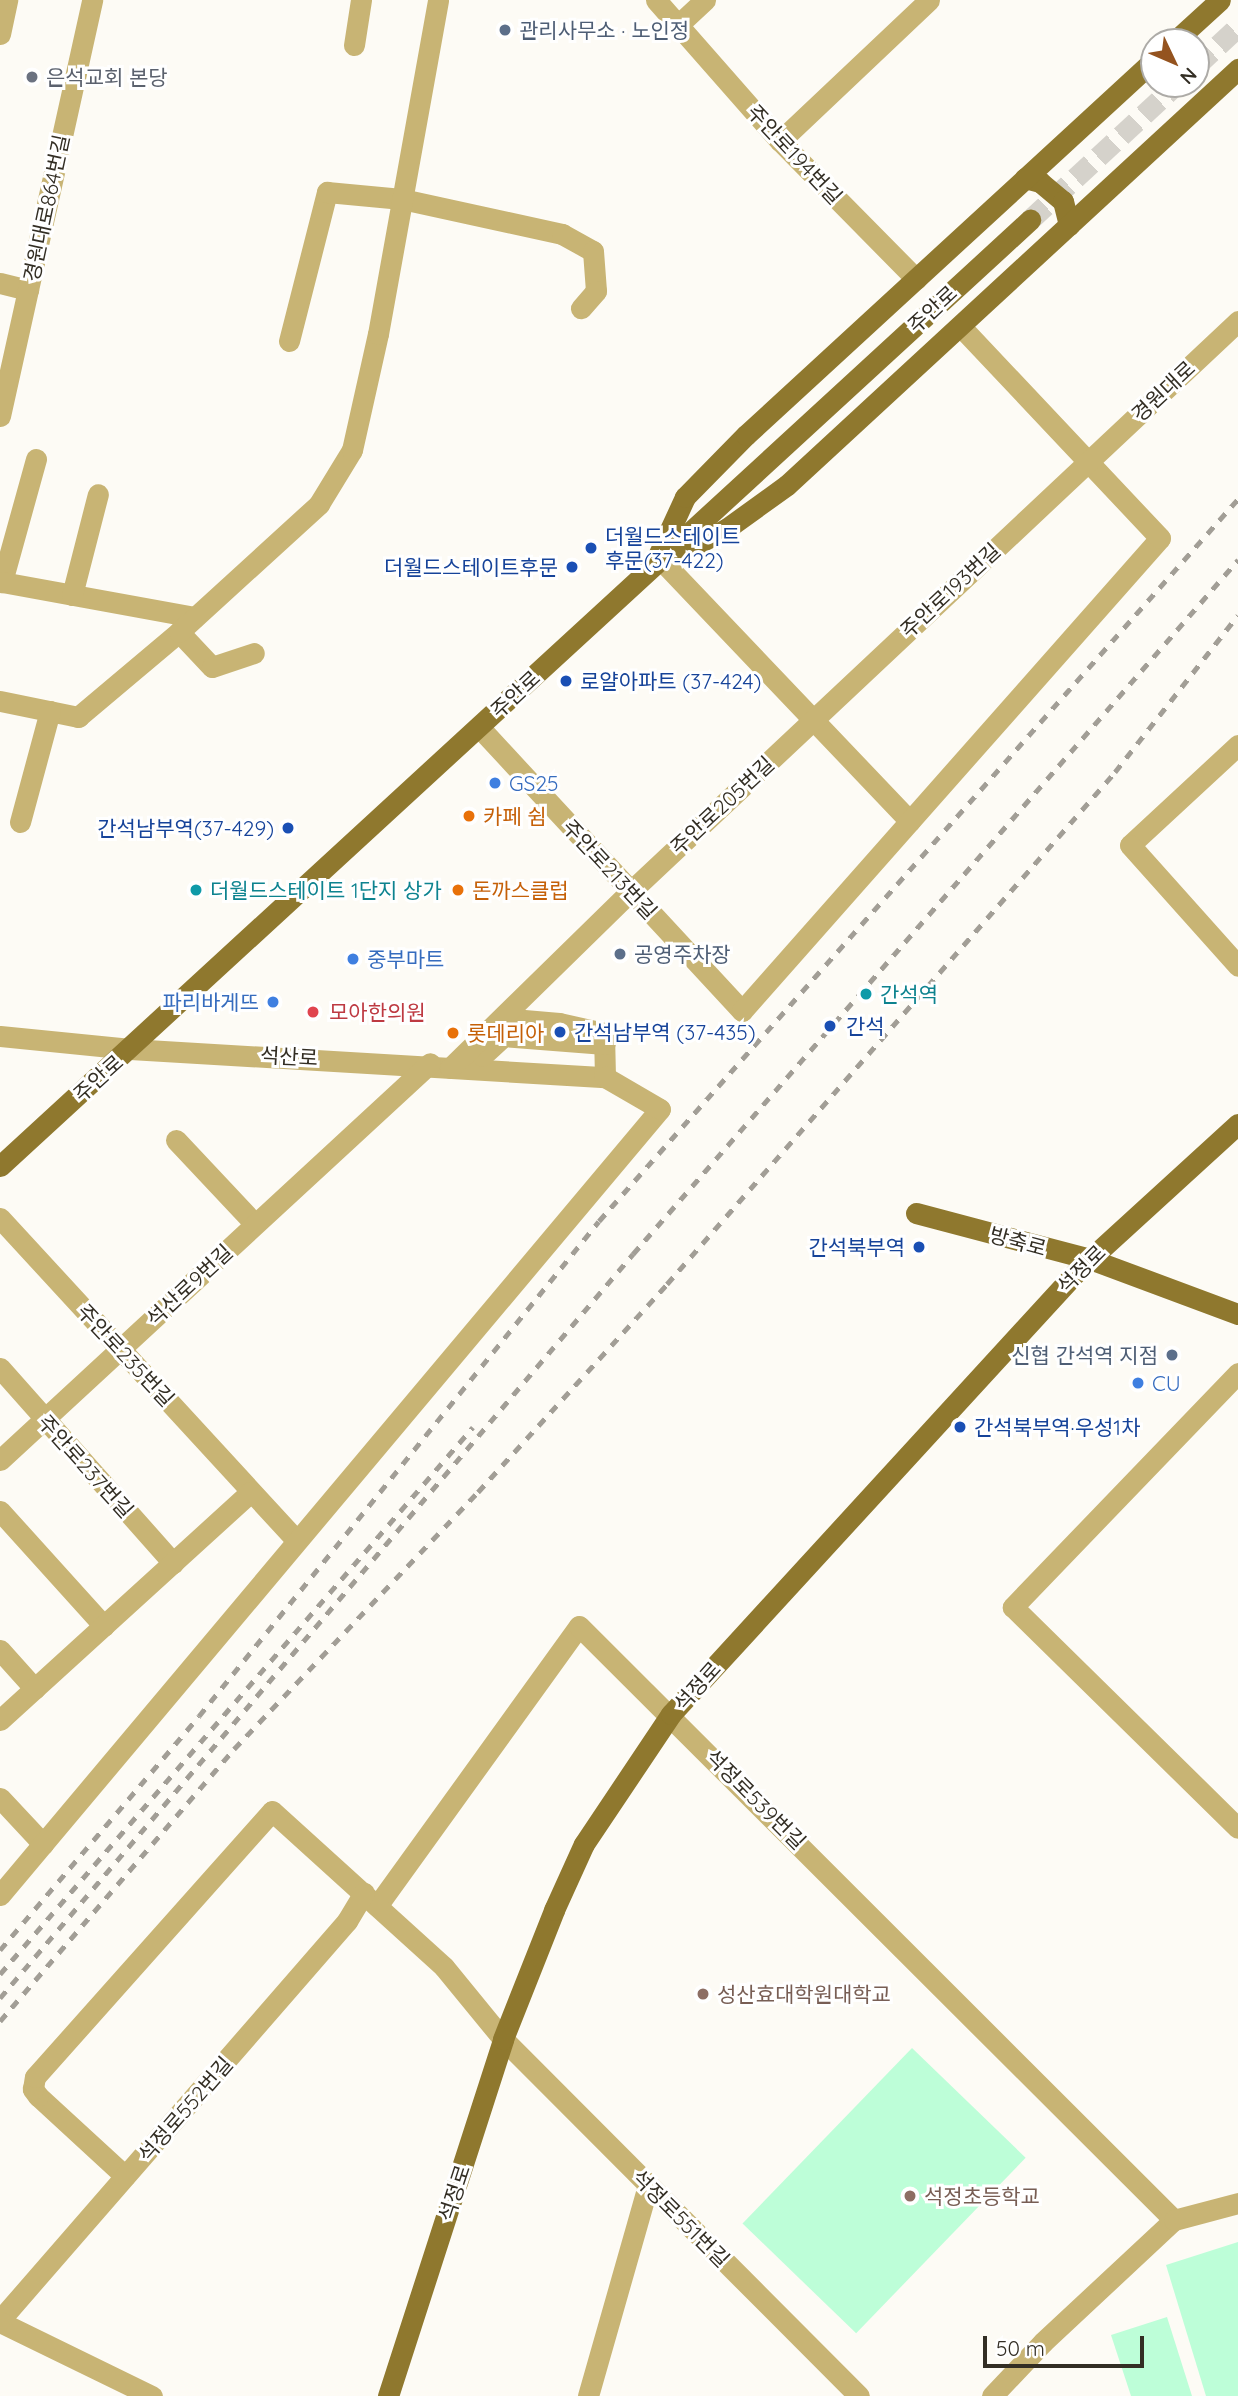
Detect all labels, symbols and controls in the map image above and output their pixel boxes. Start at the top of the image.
place label: 관리사무소 · 노인정 [519,17,689,43]
marker: 관리사무소 · 노인정 [497,22,513,38]
north arrow [1140,28,1210,98]
text: N [1175,63,1202,90]
place label: 은석교회 본당 [46,64,168,90]
marker: 은석교회 본당 [24,69,40,85]
street label: 주안로194번길 [742,99,848,209]
street label: 경원대로864번길 [18,132,74,284]
street label: 주안로 [902,280,962,338]
street label: 경원대로 [1126,355,1200,427]
place label: 더월드스테이트 후문(37-422) [605,523,740,573]
street label: 주안로193번길 [895,537,1005,643]
marker: 더월드스테이트 후문(37-422) [583,540,599,556]
place label: 더월드스테이트후문 [384,554,558,580]
marker: 더월드스테이트후문 [564,559,580,575]
street label: 주안로 [485,665,545,723]
place label: 로얄아파트 (37-424) [580,668,761,694]
marker: 로얄아파트 (37-424) [558,673,574,689]
street label: 주안로205번길 [665,751,779,859]
place label: GS25 [509,770,558,796]
marker: GS25 [487,775,503,791]
place label: 카페 쉼 [483,803,547,829]
marker: 카페 쉼 [461,808,477,824]
street label: 주안로213번길 [557,814,663,924]
place label: 간석남부역(37-429) [97,815,274,841]
marker: 간석남부역(37-429) [280,820,296,836]
place label: 더월드스테이트 1단지 상가 [210,877,442,903]
place label: 돈까스클럽 [472,877,569,903]
marker: 더월드스테이트 1단지 상가 [188,882,204,898]
marker: 돈까스클럽 [450,882,466,898]
place label: 공영주차장 [634,941,731,967]
place label: 중부마트 [367,946,444,972]
marker: 공영주차장 [612,946,628,962]
marker: 중부마트 [345,951,361,967]
place label: 간석역 [880,981,938,1007]
marker: 간석역 [858,986,874,1002]
place label: 파리바게뜨 [162,989,259,1015]
marker: 파리바게뜨 [265,994,281,1010]
place label: 모아한의원 [329,999,426,1025]
marker: 모아한의원 [303,1002,323,1022]
place label: 간석 [846,1013,885,1039]
marker: 간석 [820,1016,840,1036]
place label: 간석남부역 (37-435) [574,1019,756,1045]
place label: 롯데리아 [467,1020,544,1046]
marker: 간석남부역 (37-435) [552,1024,568,1040]
marker: 롯데리아 [445,1025,461,1041]
street label: 석산로 [259,1042,319,1070]
street label: 주안로 [68,1049,128,1107]
street label: 방축로 [987,1221,1049,1261]
place label: 간석북부역 [808,1234,905,1260]
street label: 석산로9번길 [141,1239,237,1331]
marker: 간석북부역 [911,1239,927,1255]
street label: 석정로 [1052,1240,1110,1298]
street label: 주안로235번길 [72,1299,180,1411]
place label: 신협 간석역 지점 [1011,1342,1158,1368]
marker: 신협 간석역 지점 [1164,1347,1180,1363]
place label: CU [1152,1370,1181,1396]
marker: CU [1130,1375,1146,1391]
street label: 주안로237번길 [33,1409,139,1523]
place label: 간석북부역·우성1차 [974,1414,1140,1440]
marker: 간석북부역·우성1차 [952,1419,968,1435]
street label: 석정로 [668,1656,726,1716]
street label: 석정로539번길 [701,1744,811,1854]
place label: 성산효대학원대학교 [717,1981,891,2007]
marker: 성산효대학원대학교 [695,1986,711,2002]
street label: 석정로552번길 [132,2051,238,2167]
street label: 석정로 [433,2162,475,2224]
street label: 석정로551번길 [627,2164,735,2272]
place label: 석정초등학교 [924,2183,1040,2209]
marker: 석정초등학교 [902,2188,918,2204]
scale bar [986,2322,1147,2366]
text: 50 m [996,2335,1045,2361]

